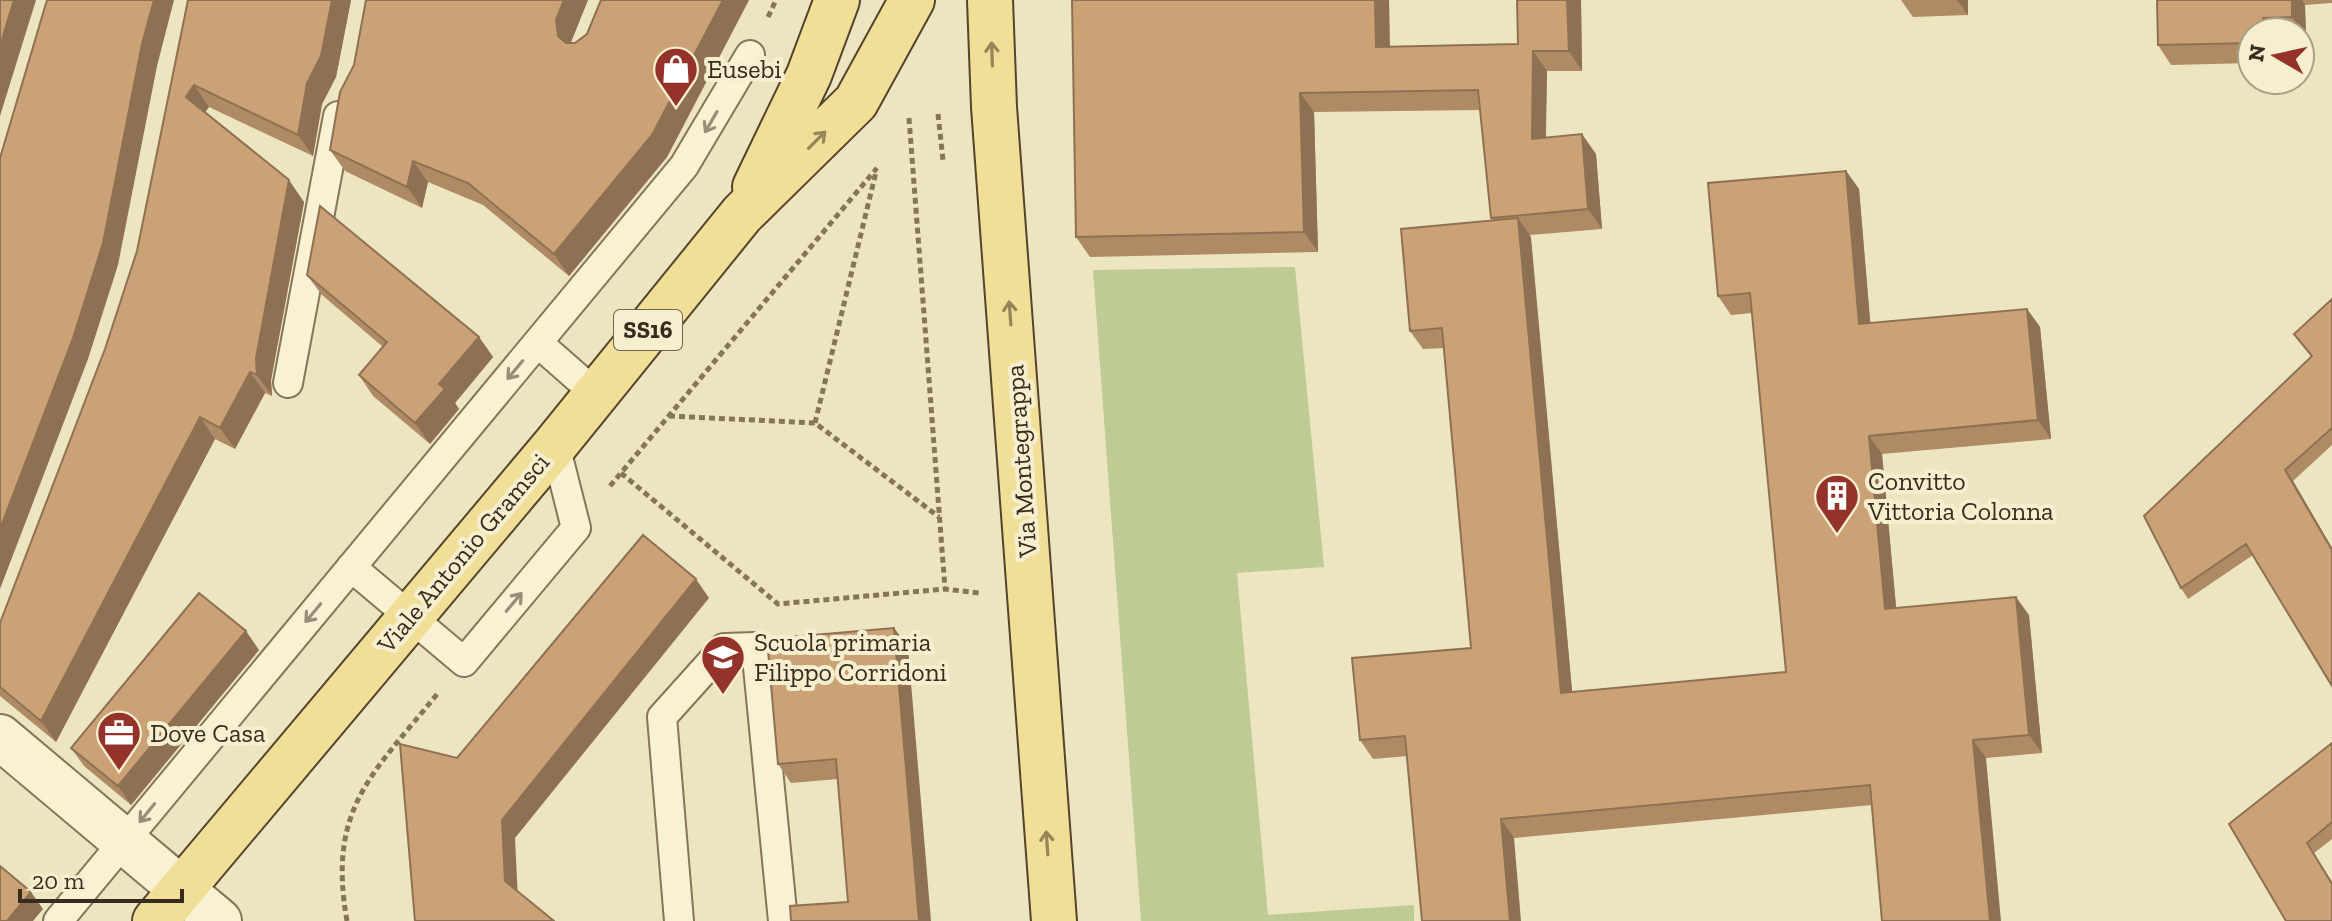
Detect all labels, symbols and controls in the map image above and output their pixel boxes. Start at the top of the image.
north arrow [2236,16,2316,96]
one-way arrow [985,41,1000,68]
text: N [2242,42,2271,63]
shop icon: Eusebi [652,45,700,108]
place label: Eusebi [707,53,782,85]
one-way arrow [703,110,719,133]
one-way arrow [807,131,826,150]
one-way arrow [1002,300,1017,327]
road number: SS16 [614,310,682,350]
one-way arrow [506,359,524,380]
street label: Via Montegrappa [998,363,1044,560]
street label: Viale Antonio Gramsci [369,447,556,660]
place label: Convitto Vittoria Colonna [1867,465,2054,527]
building icon: Convitto Vittoria Colonna [1813,472,1861,535]
one-way arrow [505,592,523,612]
one-way arrow [304,602,322,623]
place label: Scuola primaria Filippo Corridoni [754,626,947,688]
school or university icon: Scuola primaria Filippo Corridoni [699,633,747,696]
office icon: Dove Casa [95,709,143,772]
place label: Dove Casa [150,717,266,749]
one-way arrow [138,802,156,823]
one-way arrow [1040,830,1055,857]
scale bar [20,853,182,903]
text: 20 m [32,866,85,895]

